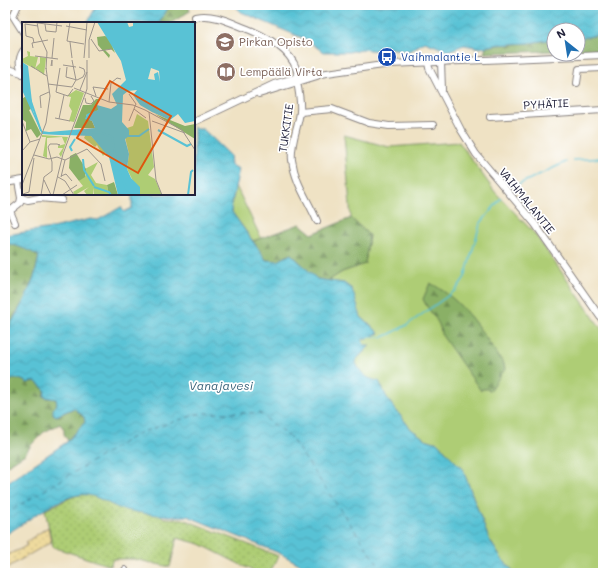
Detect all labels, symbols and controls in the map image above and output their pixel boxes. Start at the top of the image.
inset map [22,22,195,195]
north arrow [546,22,586,62]
text: N [553,24,568,41]
school or university icon: Pirkan Opisto [214,31,236,53]
place label: Pirkan Opisto [239,34,313,49]
bus stop icon: Vaihmalantie L [376,46,398,68]
place label: Vaihmalantie L [401,49,480,64]
library icon: Lempäälä Virta [215,61,237,83]
place label: Lempäälä Virta [240,64,323,79]
street label: PYHÄTIE [523,95,569,112]
street label: TUKKITIE [275,103,296,153]
street label: VAIHMALANTIE [496,165,559,237]
water label: Vanajavesi [189,377,254,393]

